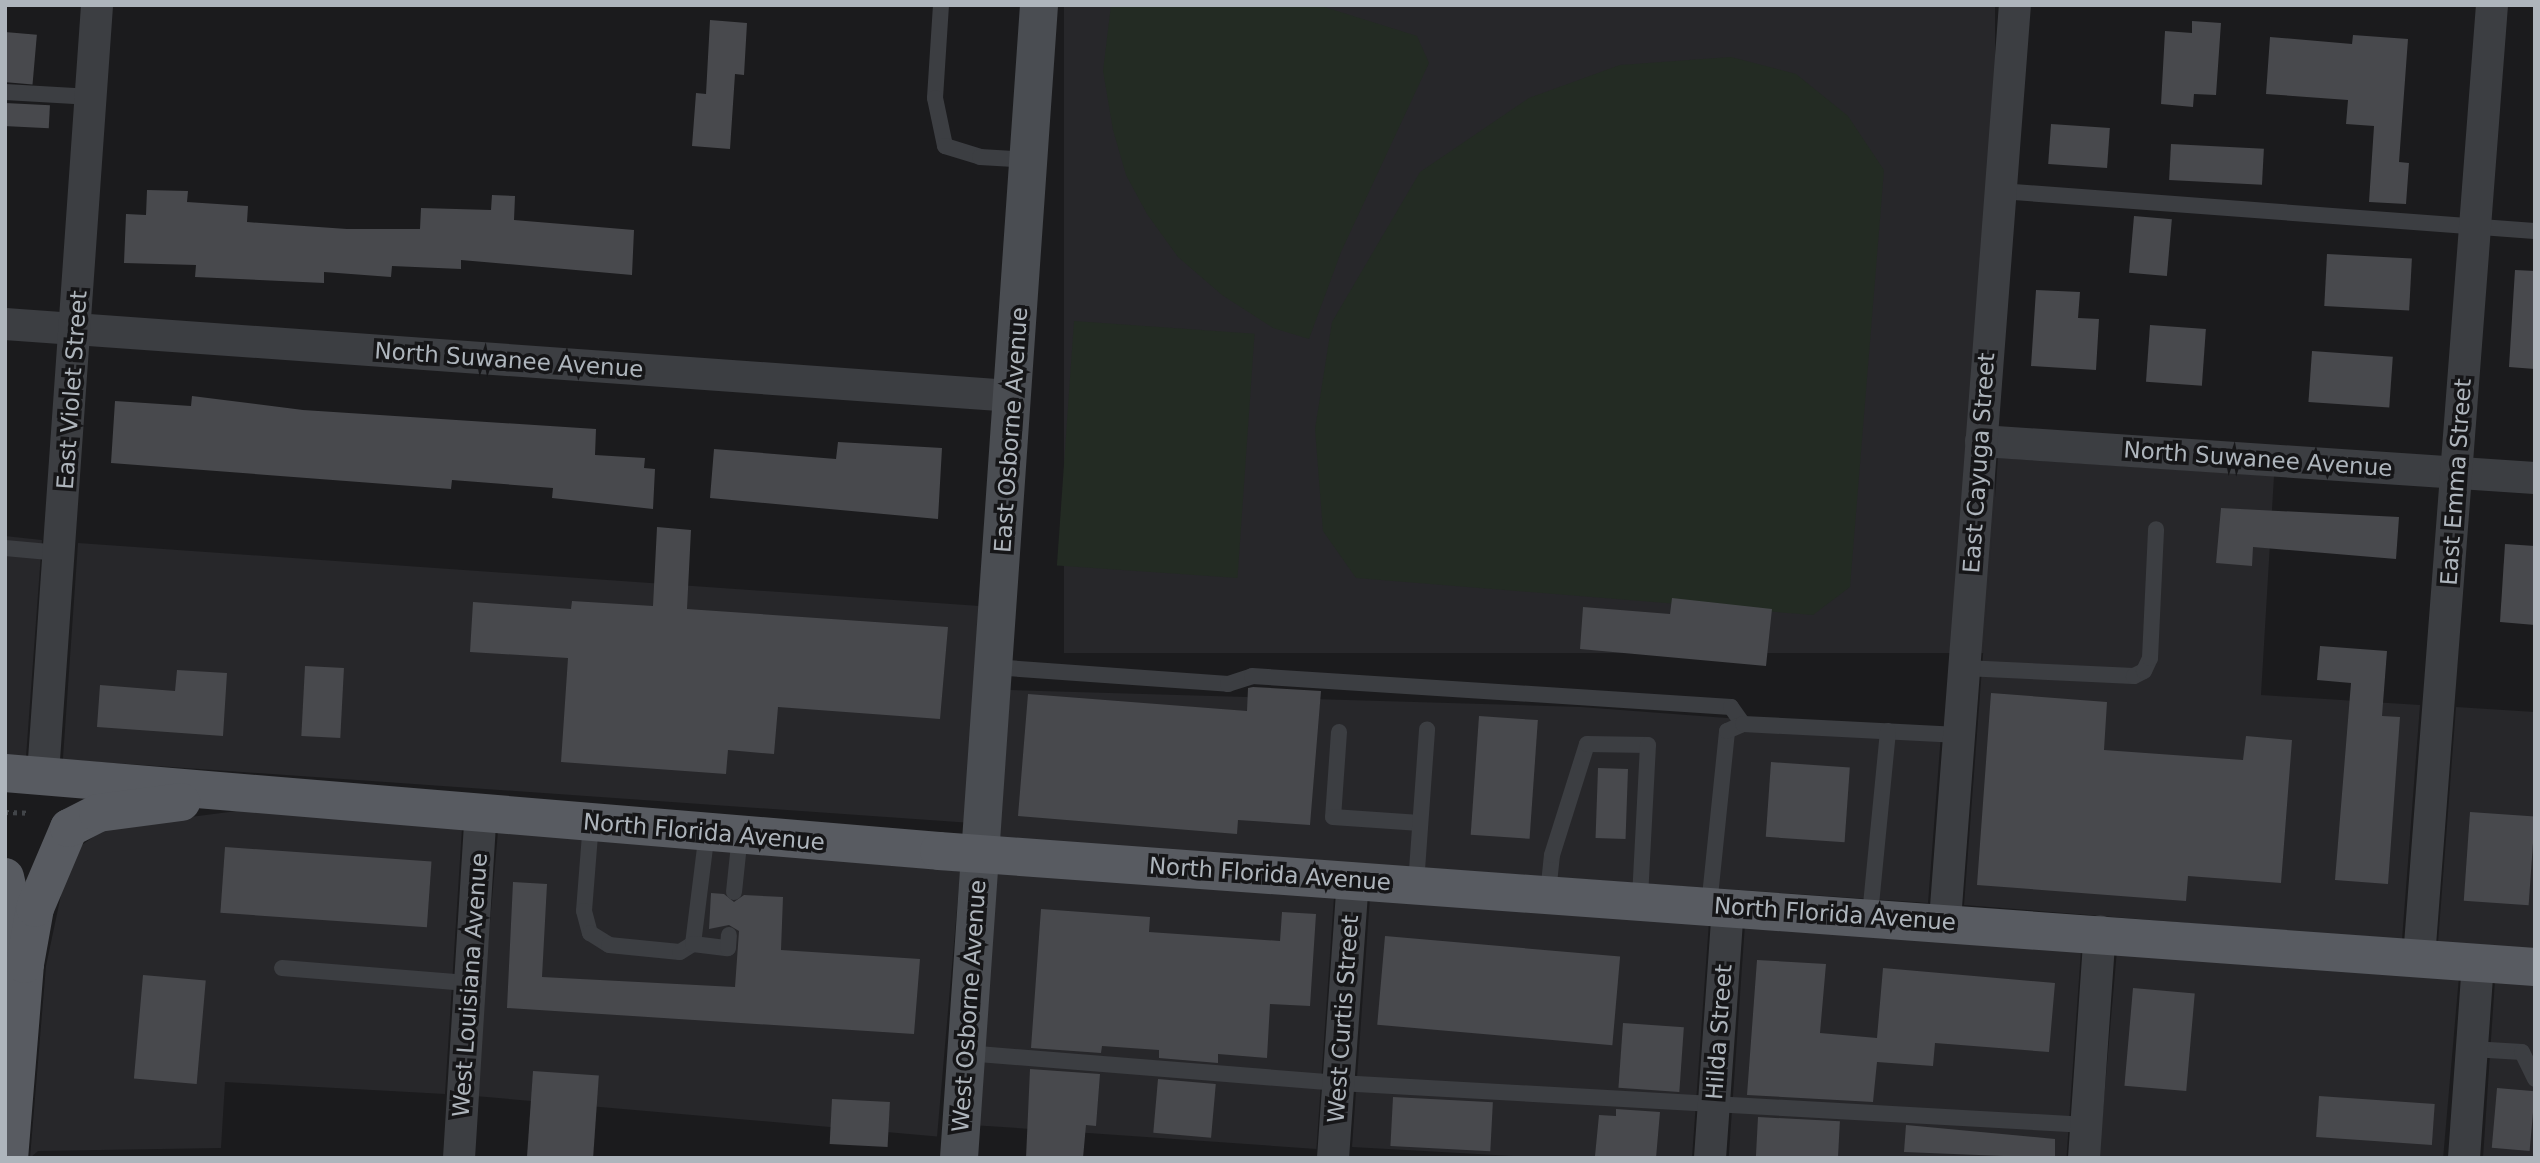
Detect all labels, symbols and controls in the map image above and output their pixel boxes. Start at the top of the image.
street label: East Violet Street [51,290,93,490]
street label: East Osborne Avenue [989,306,1033,554]
street label: North Suwanee Avenue [374,337,644,383]
street label: East Cayuga Street [1958,352,2000,574]
street label: East Emma Street [2435,378,2477,586]
street label: North Suwanee Avenue [2123,436,2393,482]
street label: North Florida Avenue [582,808,826,856]
street label: West Louisiana Avenue [447,852,493,1118]
street label: North Florida Avenue [1148,852,1392,896]
street label: West Osborne Avenue [946,879,992,1133]
street label: North Florida Avenue [1713,892,1957,936]
street label: West Curtis Street [1322,914,1364,1124]
street label: Hilda Street [1700,963,1738,1101]

